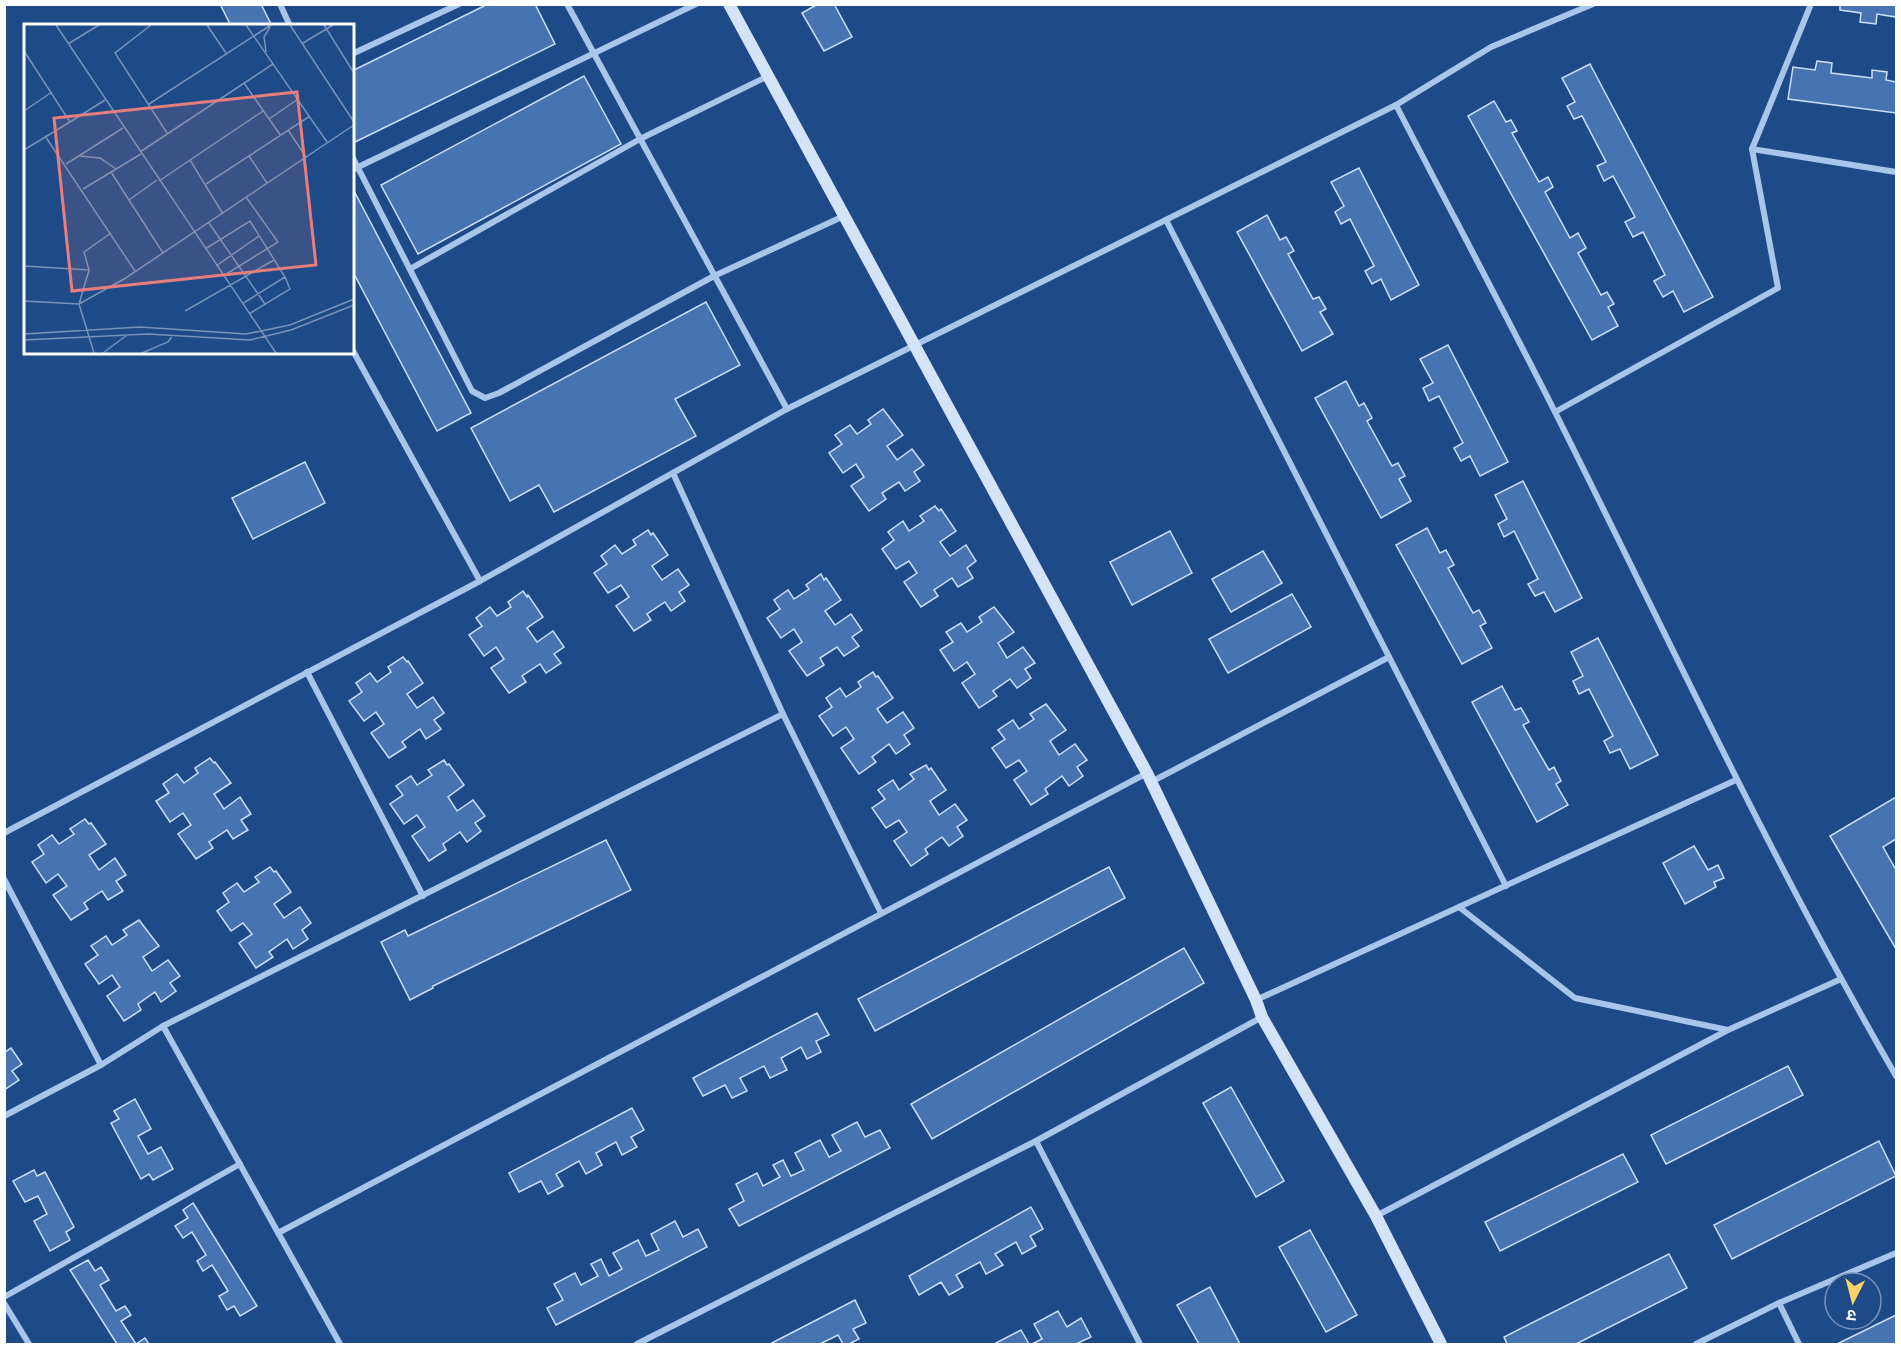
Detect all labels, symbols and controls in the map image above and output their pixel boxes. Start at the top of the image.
inset map [24,24,354,354]
north arrow [1823,1271,1883,1331]
text: उ [1845,1305,1857,1325]

